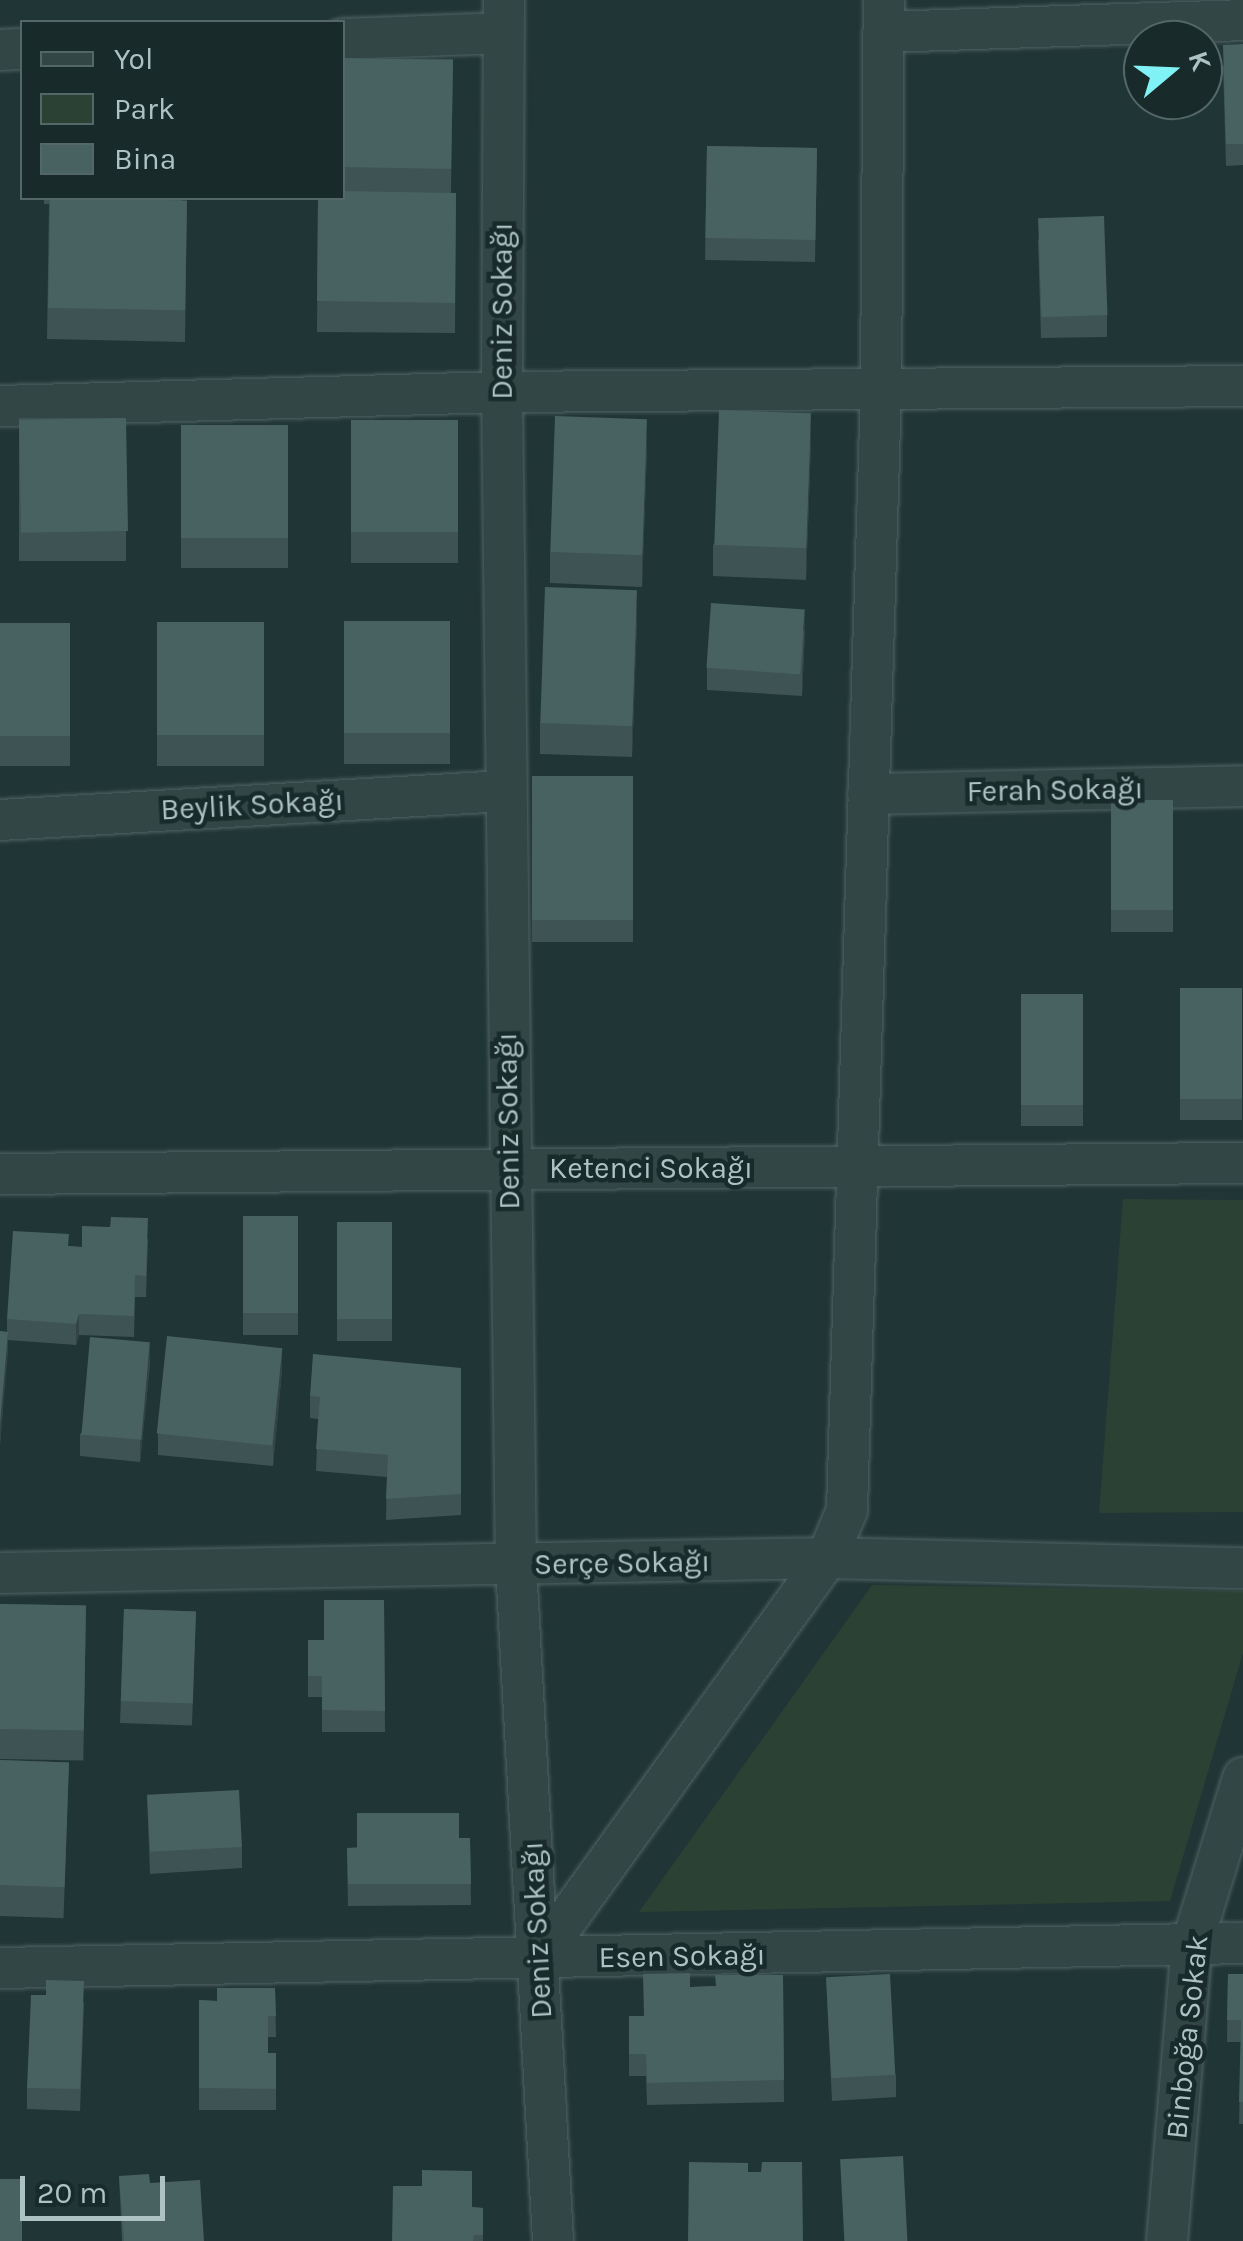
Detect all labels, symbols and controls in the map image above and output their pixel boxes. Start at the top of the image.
legend [20,20,345,200]
north arrow [1123,20,1223,120]
text: Yol [114,41,153,77]
text: K [1181,47,1219,75]
text: Park [114,91,175,127]
text: Bina [114,141,176,177]
street label: Deniz Sokağı [484,222,520,400]
street label: Ferah Sokağı [966,770,1144,810]
street label: Beylik Sokağı [160,782,344,828]
street label: Deniz Sokağı [488,1032,528,1210]
street label: Ketenci Sokağı [549,1150,753,1186]
street label: Serçe Sokağı [534,1543,710,1583]
street label: Deniz Sokağı [514,1840,560,2020]
street label: Binboğa Sokak [1158,1933,1216,2141]
street label: Esen Sokağı [598,1937,766,1975]
scale bar [25,2156,170,2218]
text: 20 m [37,2175,107,2211]

